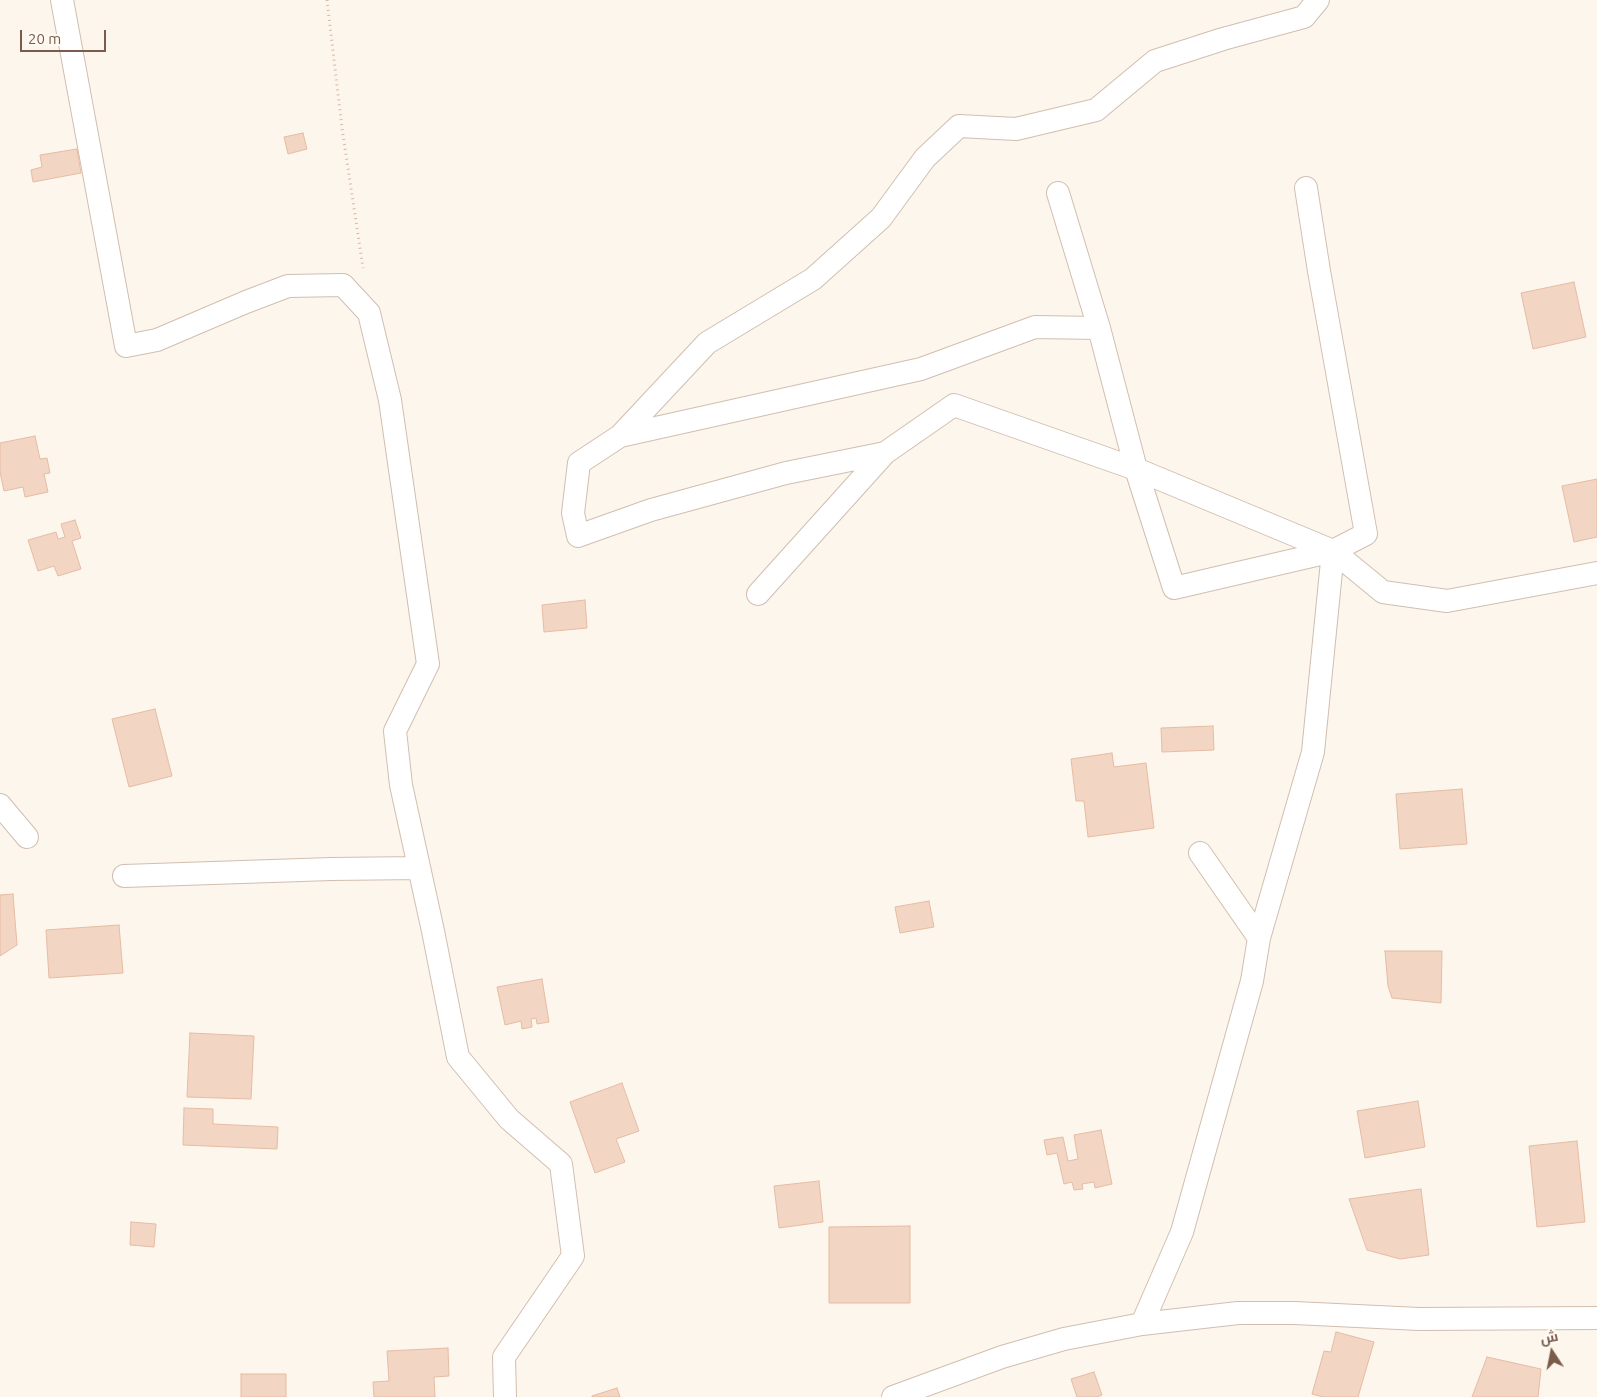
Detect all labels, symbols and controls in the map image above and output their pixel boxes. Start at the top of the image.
scale bar [22,20,109,52]
text: 20 m [28,30,61,47]
north arrow [1527,1327,1577,1377]
text: ش [1539,1328,1559,1347]

